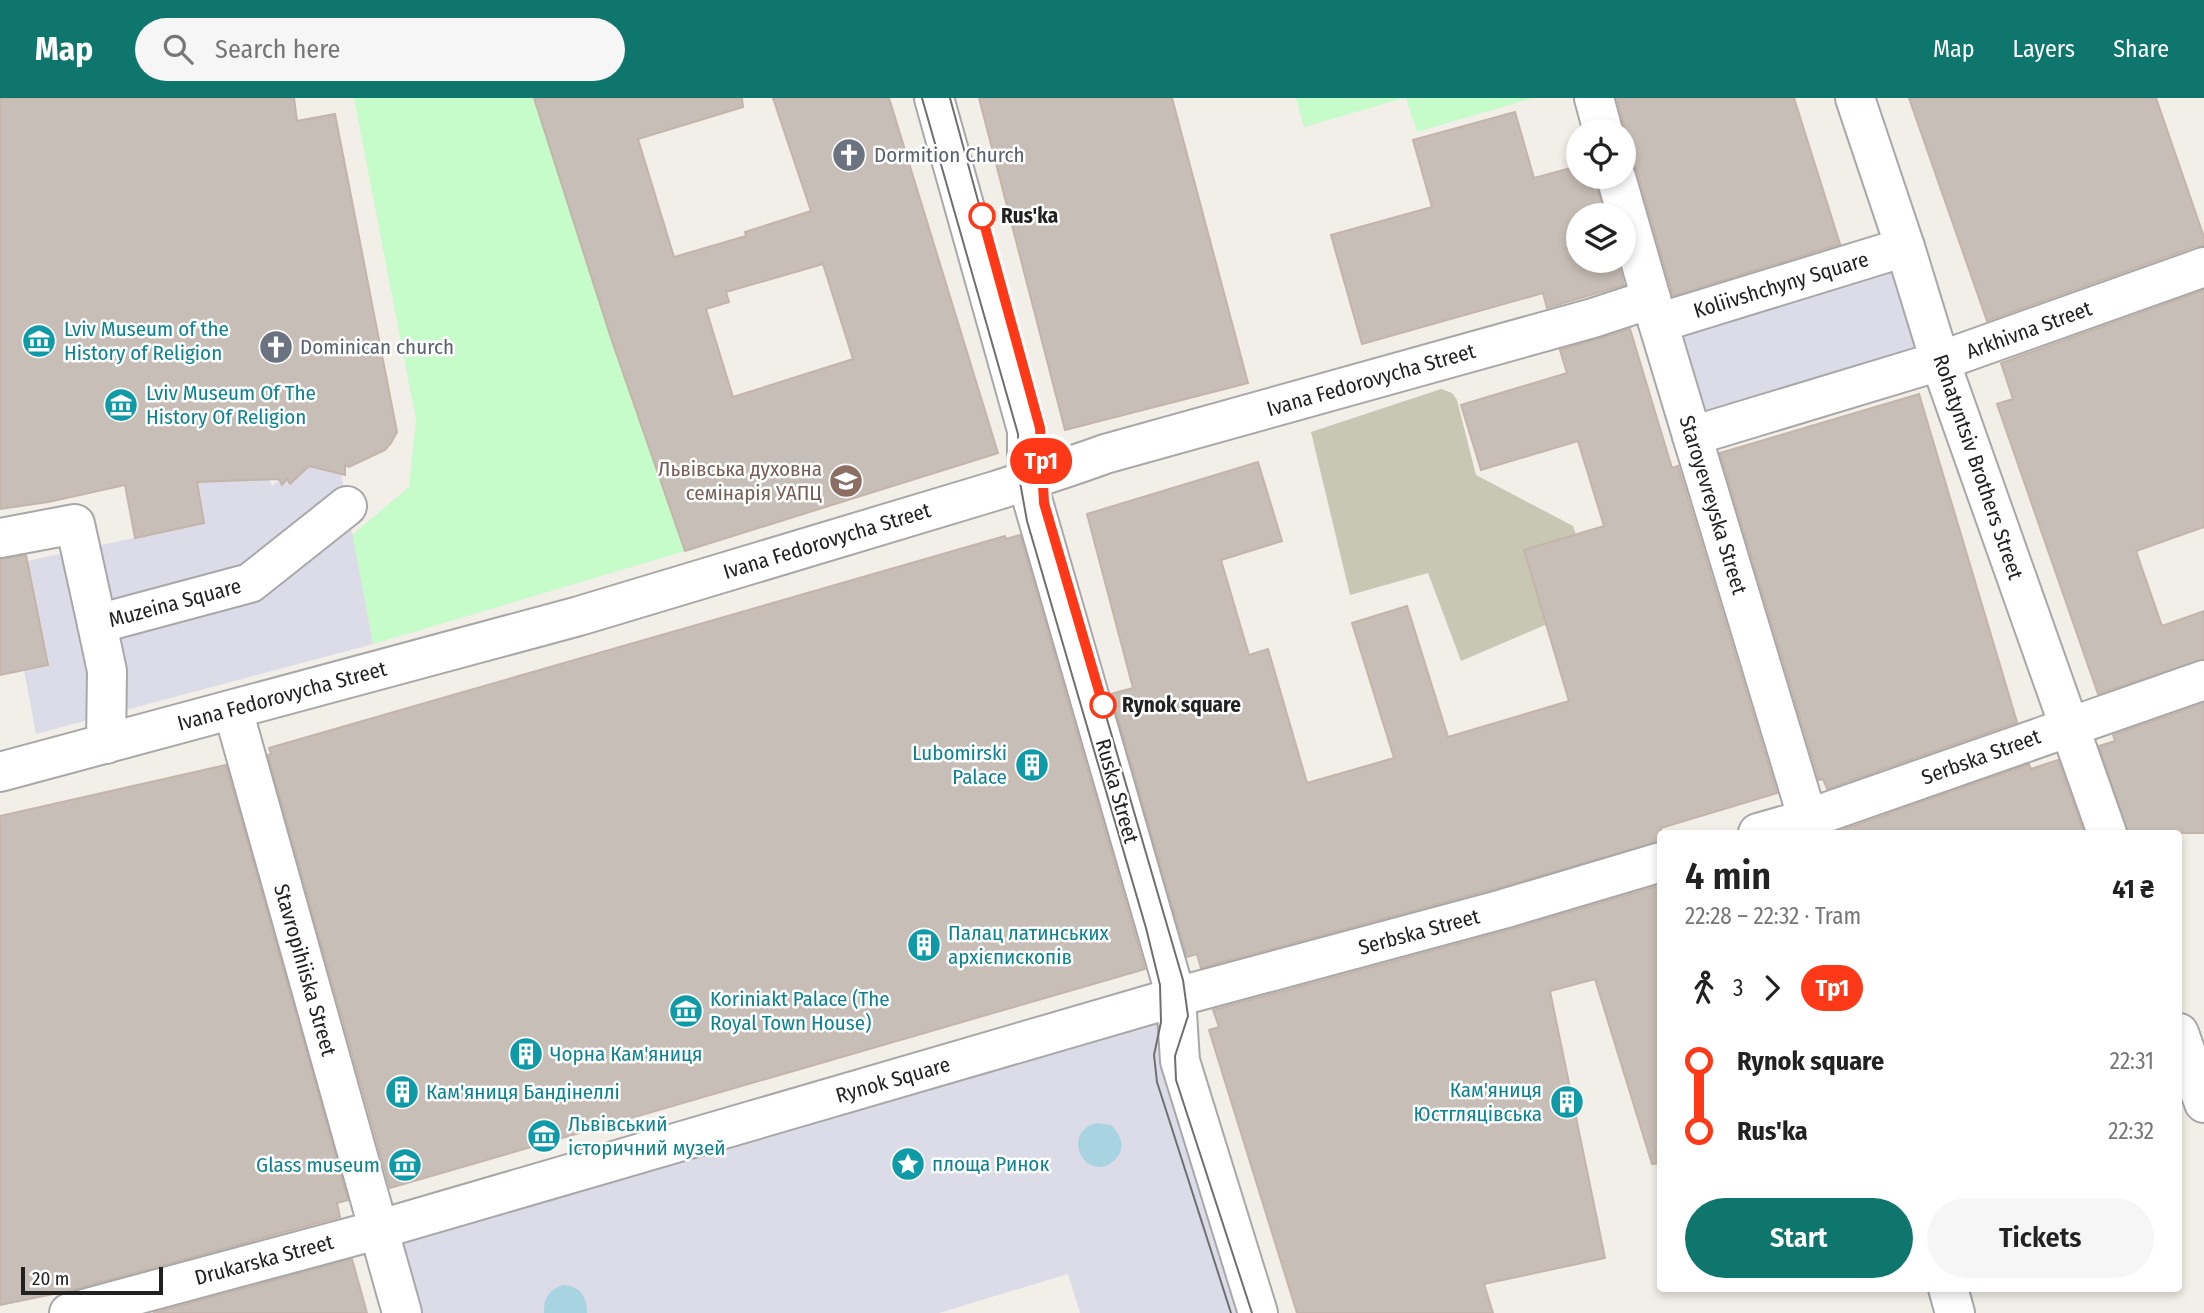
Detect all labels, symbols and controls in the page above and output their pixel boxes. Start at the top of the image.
search box [135,18,625,81]
text: Map [35,29,93,69]
icon: search [159,30,197,68]
text: Search here [215,34,340,65]
text: Map [1933,35,1975,63]
text: Layers [2013,35,2075,63]
text: Share [2113,35,2169,63]
map controls [1566,119,1636,273]
button: locate [1566,119,1636,189]
church icon: Dormition Church [830,136,868,174]
place label: Dormition Church [874,142,1025,168]
marker: Rus'ka [969,203,995,229]
place label: Rus'ka [1001,203,1058,229]
button: layers [1566,203,1636,273]
street label: Koliivshchyny Square [1690,246,1872,324]
street label: Arkhivna Street [1963,295,2095,365]
place label: Lviv Museum of the History of Religion [64,316,229,366]
museum icon: Lviv Museum of the History of Religion [20,322,58,360]
church icon: Dominican church [257,328,295,366]
place label: Dominican church [300,334,454,360]
street label: Ivana Fedorovycha Street [1264,338,1478,422]
street label: Rohatyntsiv Brothers Street [1927,351,2029,583]
place label: Lviv Museum Of The History Of Religion [146,380,316,430]
museum icon: Lviv Museum Of The History Of Religion [102,386,140,424]
street label: Staroyevreyska Street [1673,412,1753,598]
line badge: Тр1 [1001,438,1081,484]
text: Тр1 [1024,447,1058,475]
place label: Львівська духовна семінарія УАПЦ [658,456,822,506]
school or university icon: Львівська духовна семінарія УАПЦ [827,462,865,500]
street label: Ivana Fedorovycha Street [720,497,934,585]
street label: Muzeina Square [106,573,244,633]
street label: Ivana Fedorovycha Street [175,656,390,736]
marker: Rynok square [1090,692,1116,718]
place label: Rynok square [1122,692,1241,718]
street label: Serbska Street [1918,723,2044,791]
street label: Ruska Street [1090,736,1144,846]
place label: Lubomirski Palace [912,740,1007,790]
building icon: Lubomirski Palace [1013,746,1051,784]
text: 4 min [1685,853,1771,899]
text: 41 ₴ [2112,874,2154,905]
street label: Stavropihiiska Street [268,881,342,1059]
text: 22:28 – 22:32 · Tram [1685,902,1861,930]
street label: Serbska Street [1355,903,1483,961]
place label: Палац латинських архієпископів [948,920,1110,970]
building icon: Палац латинських архієпископів [905,926,943,964]
icon: walk [1685,969,1723,1007]
icon: forward [1753,969,1791,1007]
text: 3 [1733,974,1743,1002]
text: Тр1 [1815,974,1849,1002]
place label: Koriniakt Palace (The Royal Town House) [710,986,890,1036]
museum icon: Koriniakt Palace (The Royal Town House) [667,992,705,1030]
building icon: Чорна Кам'яниця [507,1035,545,1073]
place label: Чорна Кам'яниця [550,1041,703,1067]
text: Rynok square [1737,1046,1884,1077]
text: 22:31 [2110,1047,2154,1075]
street label: Rynok Square [833,1051,953,1109]
building icon: Кам'яниця Бандінеллі [383,1073,421,1111]
place label: Кам'яниця Юстгляцівська [1414,1077,1542,1127]
place label: Кам'яниця Бандінеллі [426,1079,620,1105]
building icon: Кам'яниця Юстгляцівська [1548,1083,1586,1121]
place label: Львівський історичний музей [568,1111,726,1161]
text: Rus'ka [1737,1116,1808,1147]
museum icon: Львівський історичний музей [525,1117,563,1155]
text: 22:32 [2108,1117,2154,1145]
place icon: площа Ринок [889,1145,927,1183]
museum icon: Glass museum [386,1146,424,1184]
place label: площа Ринок [932,1151,1049,1177]
place label: Glass museum [256,1152,380,1178]
button: Start [1685,1198,1913,1278]
button: Tickets [1927,1198,2154,1278]
street label: Drukarska Street [192,1229,336,1291]
scale bar [21,1264,163,1296]
text: 20 m [32,1267,69,1290]

